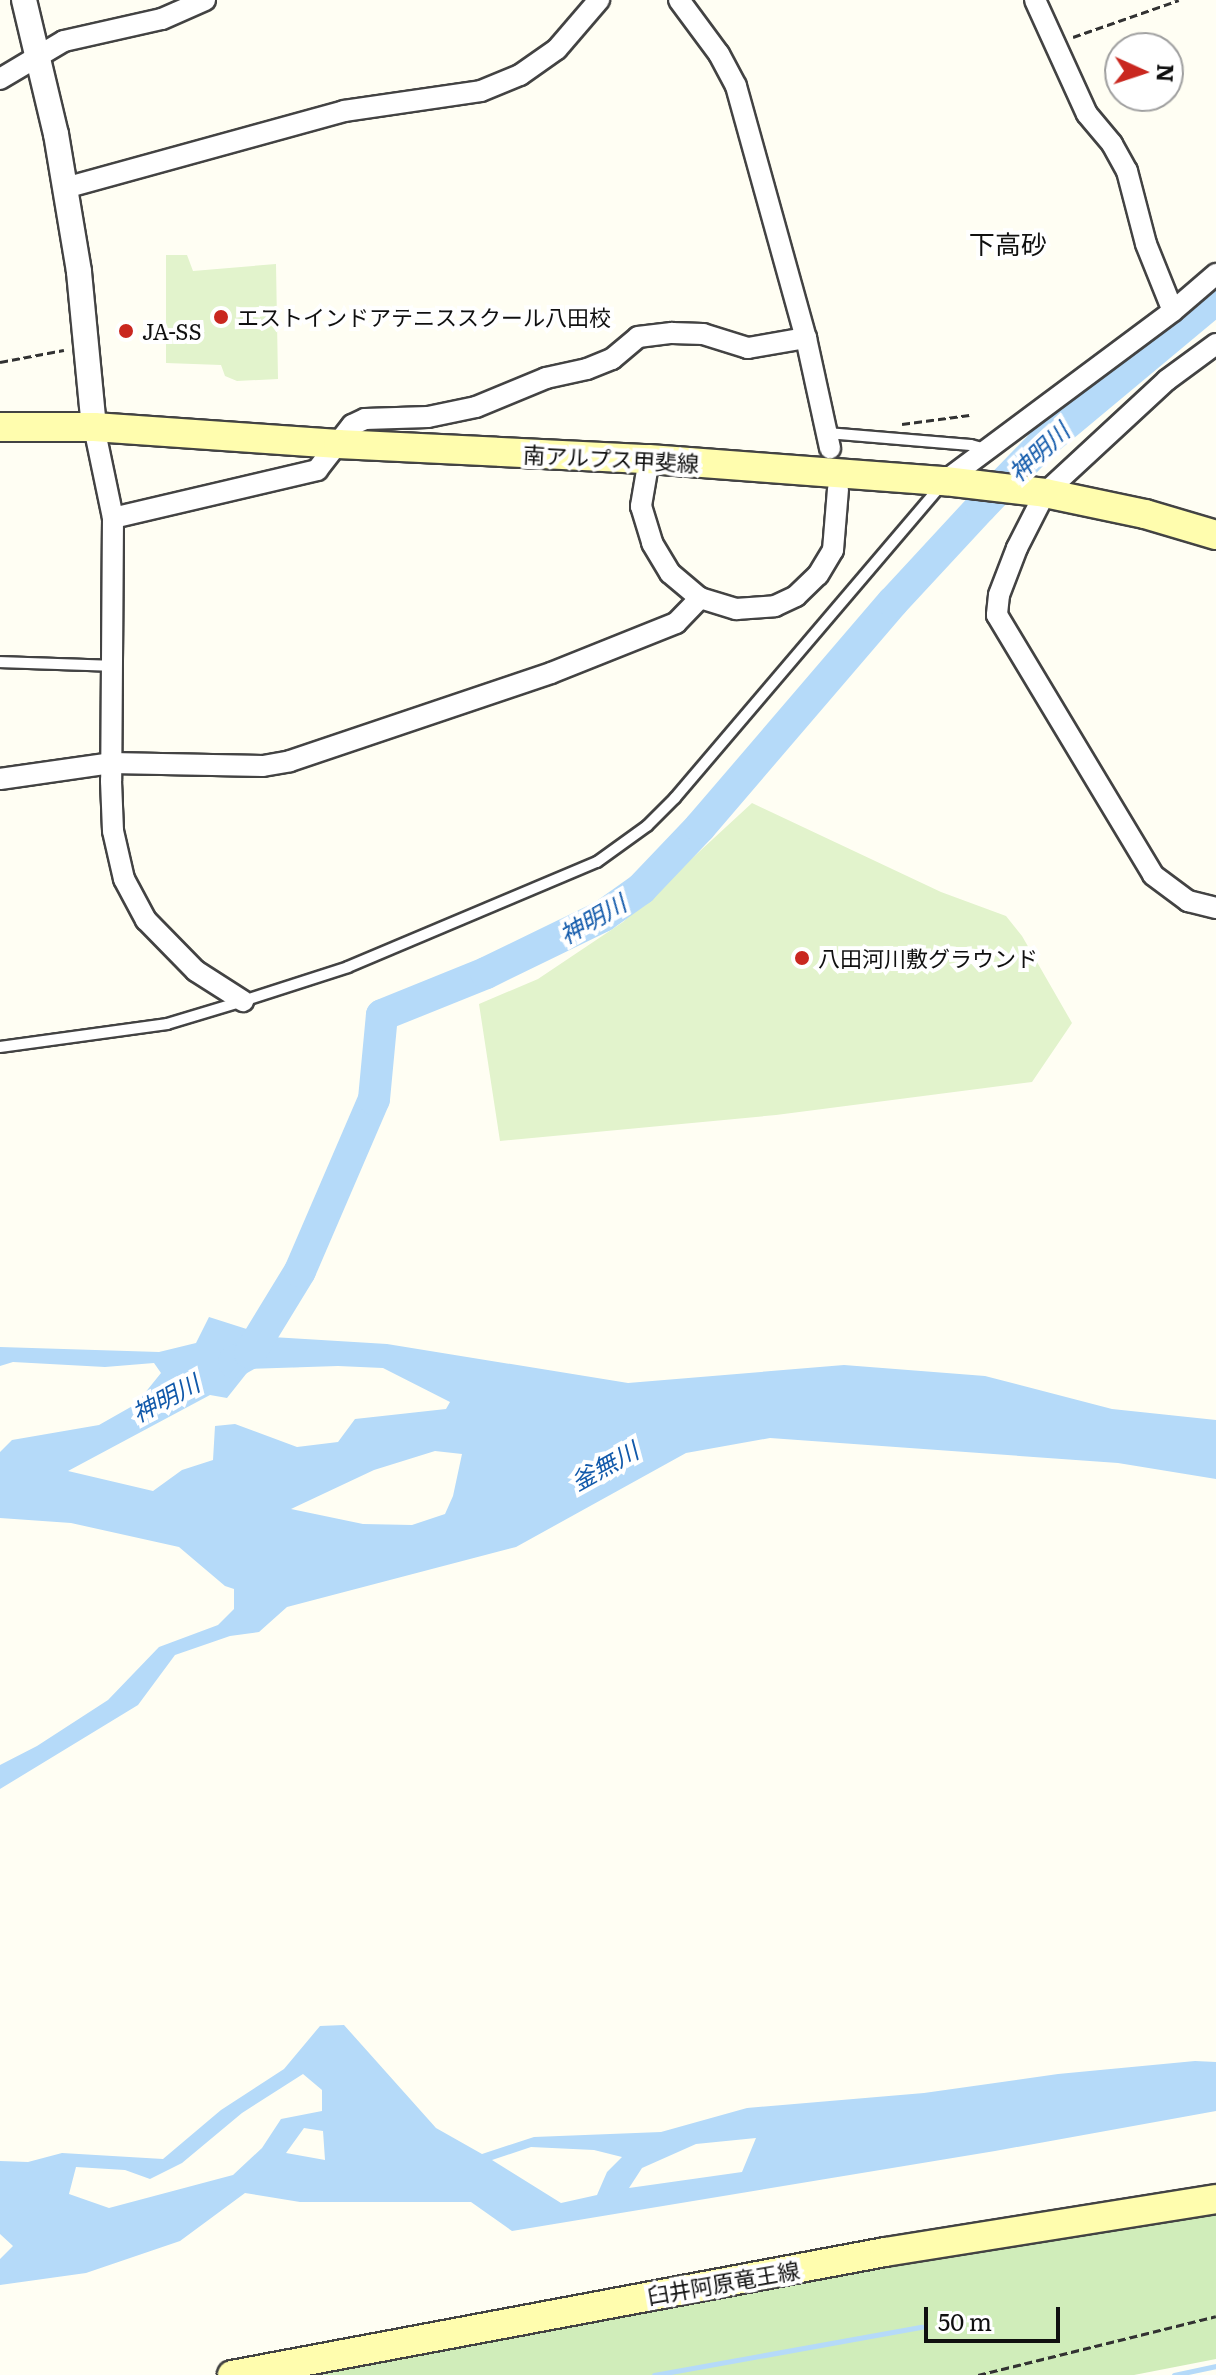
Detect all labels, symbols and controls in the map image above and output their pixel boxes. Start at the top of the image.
north arrow [1104,32,1184,112]
text: N [1150,63,1183,83]
district label: 下高砂 [969,227,1047,259]
place label: エストインドアテニススクール八田校 [237,304,611,330]
marker: エストインドアテニススクール八田校 [212,308,230,326]
place label: JA-SS [142,318,202,344]
marker: JA-SS [117,322,135,340]
water label: 神明川 [1002,416,1074,486]
street label: 南アルプス甲斐線 [522,440,700,476]
water label: 神明川 [554,888,630,948]
place label: 八田河川敷グラウンド [818,945,1038,971]
marker: 八田河川敷グラウンド [793,949,811,967]
water label: 神明川 [126,1367,204,1427]
water label: 釜無川 [566,1435,642,1495]
street label: 臼井阿原竜王線 [645,2256,801,2308]
scale bar [928,2291,1064,2341]
text: 50 m [938,2303,992,2338]

